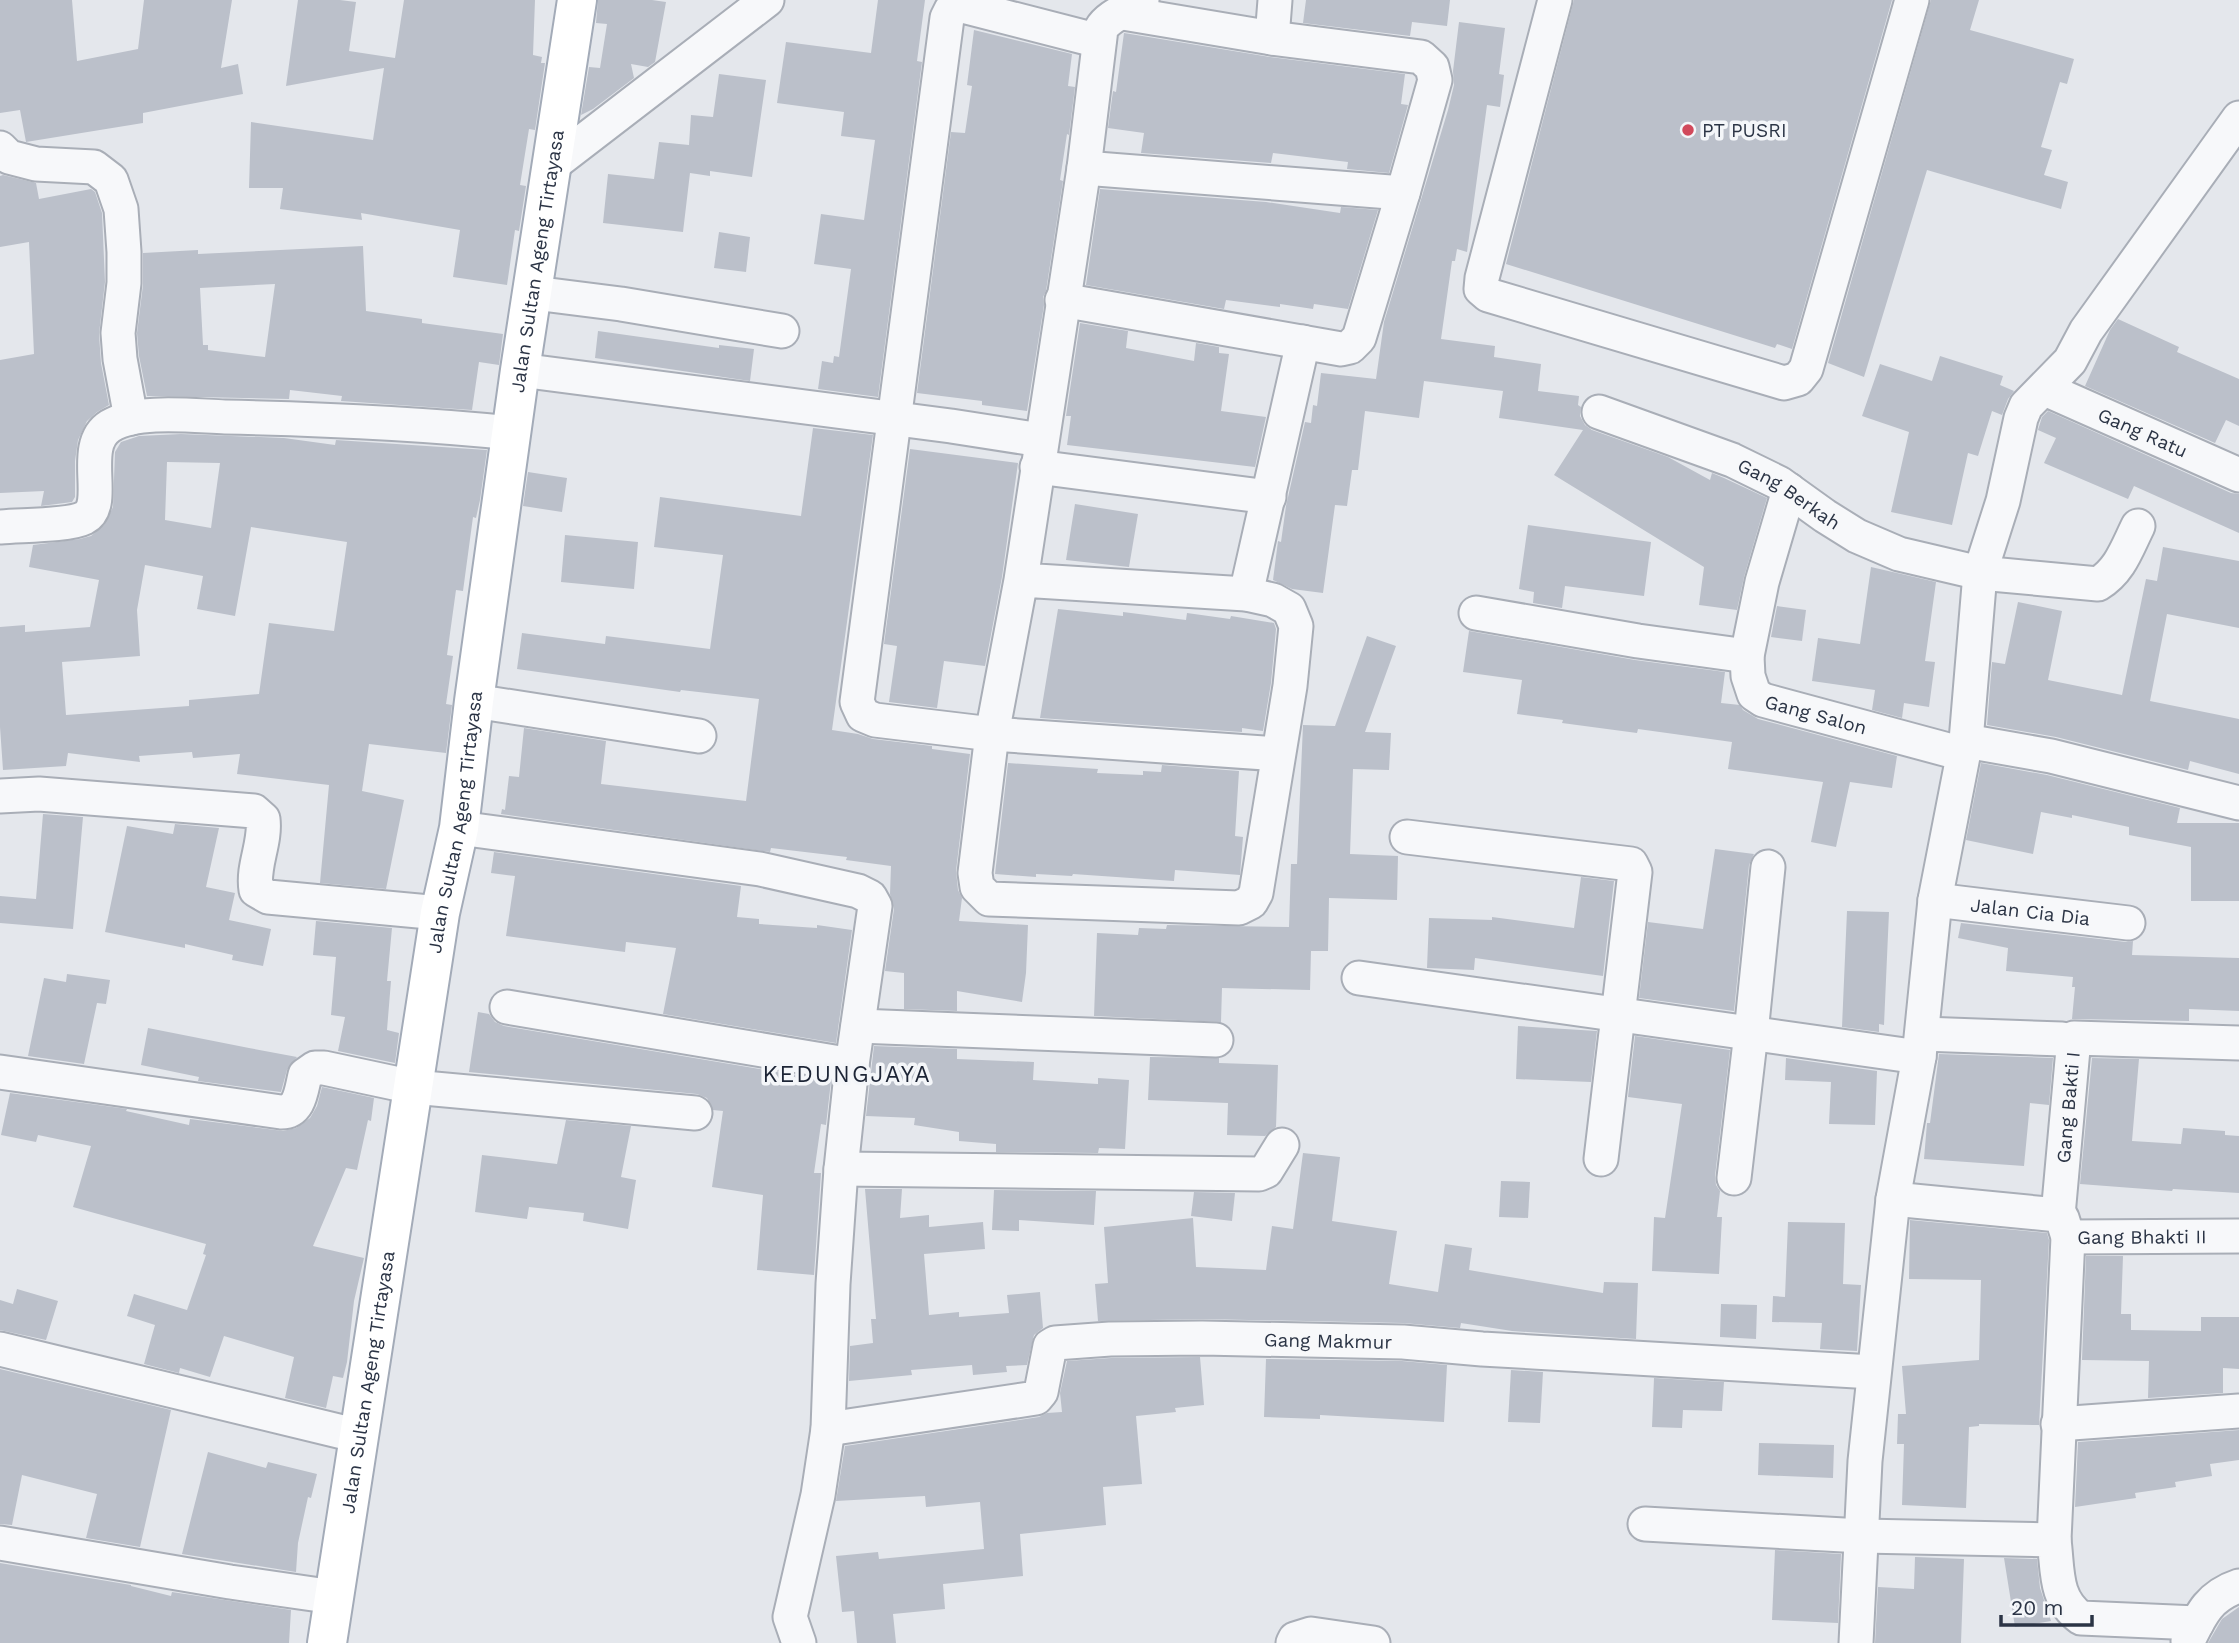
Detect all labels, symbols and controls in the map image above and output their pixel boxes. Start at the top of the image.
place label: PT PUSRI [1702,119,1787,142]
marker: PT PUSRI [1680,122,1696,138]
street label: Jalan Sultan Ageng Tirtayasa [506,128,569,394]
street label: Gang Ratu [2094,403,2191,463]
street label: Gang Berkah [1734,454,1845,535]
street label: Jalan Sultan Ageng Tirtayasa [423,689,487,955]
street label: Gang Salon [1762,690,1869,740]
street label: Jalan Cia Dia [1969,893,2092,930]
street label: Gang Bakti I [2052,1051,2085,1164]
district label: KEDUNGJAYA [762,1061,932,1088]
street label: Gang Bhakti II [2077,1225,2207,1249]
street label: Jalan Sultan Ageng Tirtayasa [336,1249,400,1515]
street label: Gang Makmur [1264,1328,1393,1354]
scale bar [2001,1584,2092,1628]
text: 20 m [2011,1595,2063,1620]

